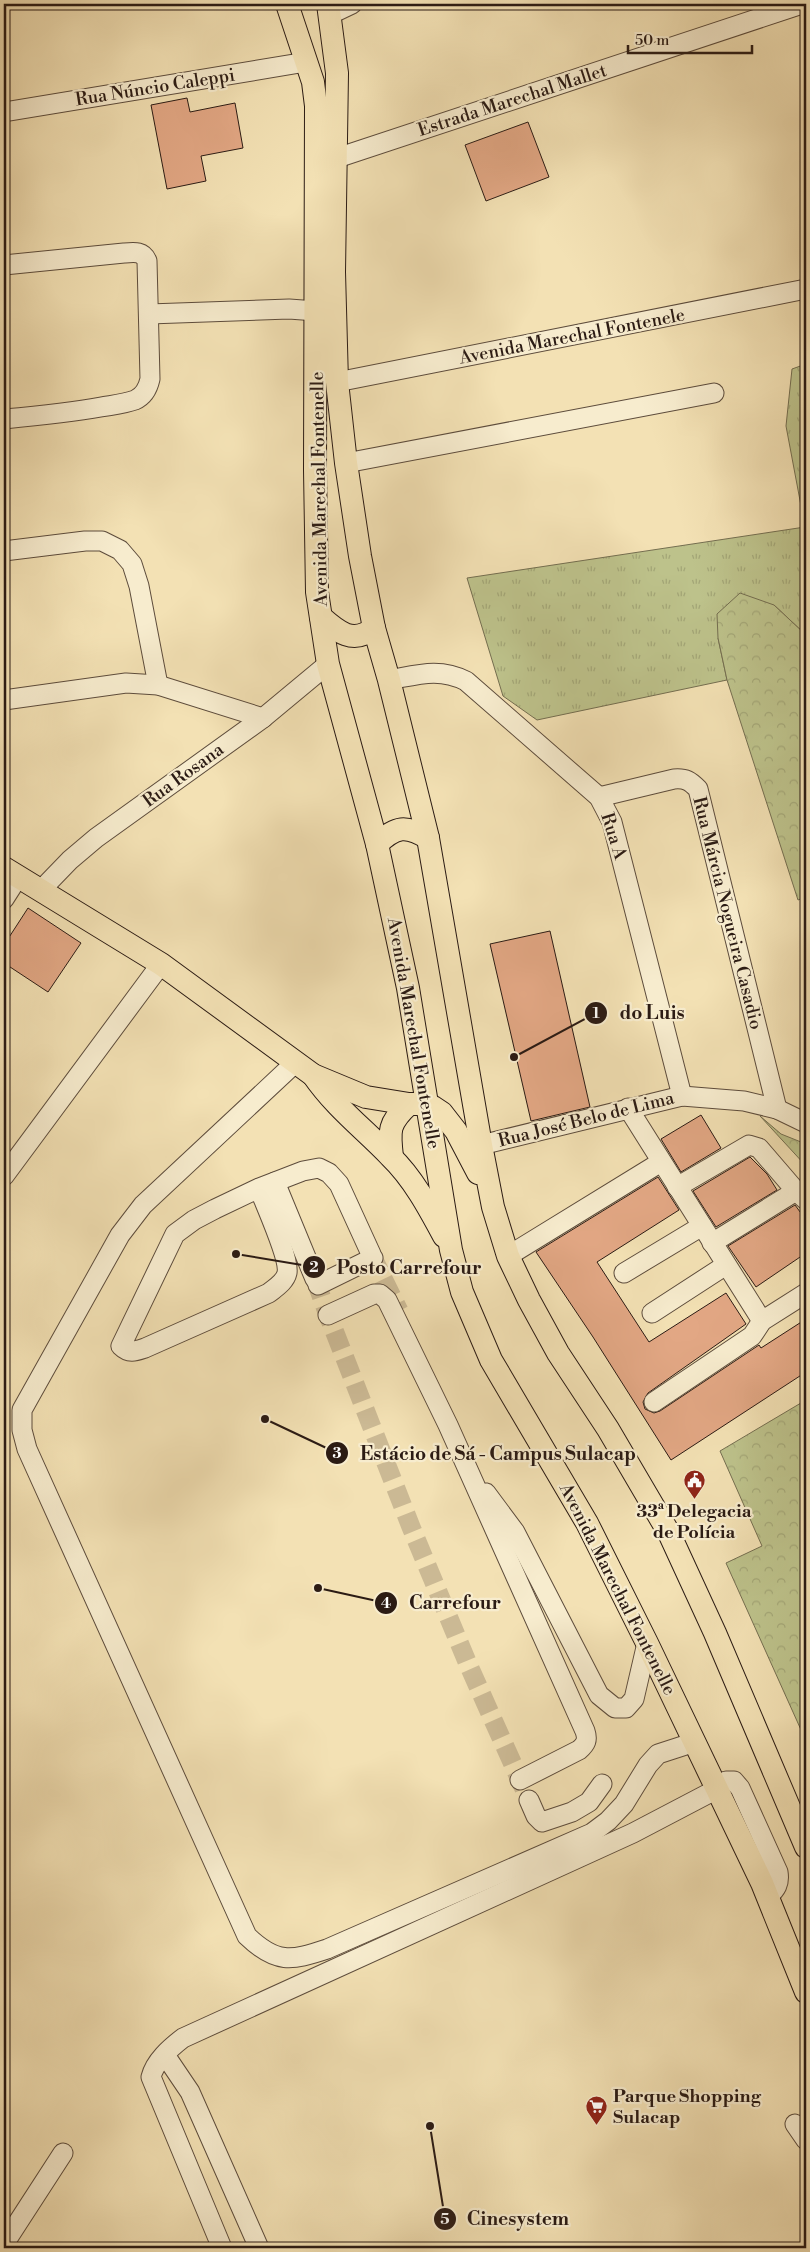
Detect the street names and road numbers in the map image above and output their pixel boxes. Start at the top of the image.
street label: Estrada Marechal Mallet [415,59,610,142]
street label: Rua Núncio Caleppi [74,64,237,111]
street label: Avenida Marechal Fontenele [456,303,687,370]
street label: Avenida Marechal Fontenelle [306,371,333,608]
street label: Rua Rosana [138,738,229,813]
street label: Rua Márcia Nogueira Casadio [687,794,768,1032]
street label: Rua A [595,810,632,863]
street label: Avenida Marechal Fontenelle [382,914,445,1151]
street label: Rua José Belo de Lima [496,1086,677,1152]
street label: Avenida Marechal Fontenelle [554,1479,681,1699]

